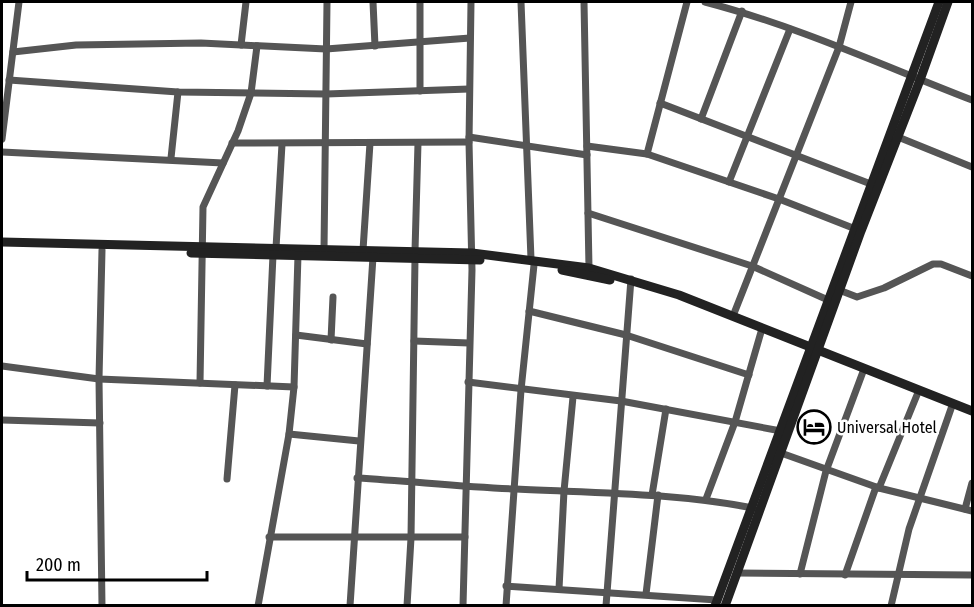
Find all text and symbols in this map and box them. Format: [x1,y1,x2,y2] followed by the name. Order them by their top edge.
[796,409,832,445] hotel icon: Universal Hotel
[837,418,937,437] place label: Universal Hotel
[27,544,207,582] scale bar
[36,554,81,576] text: 200 m

